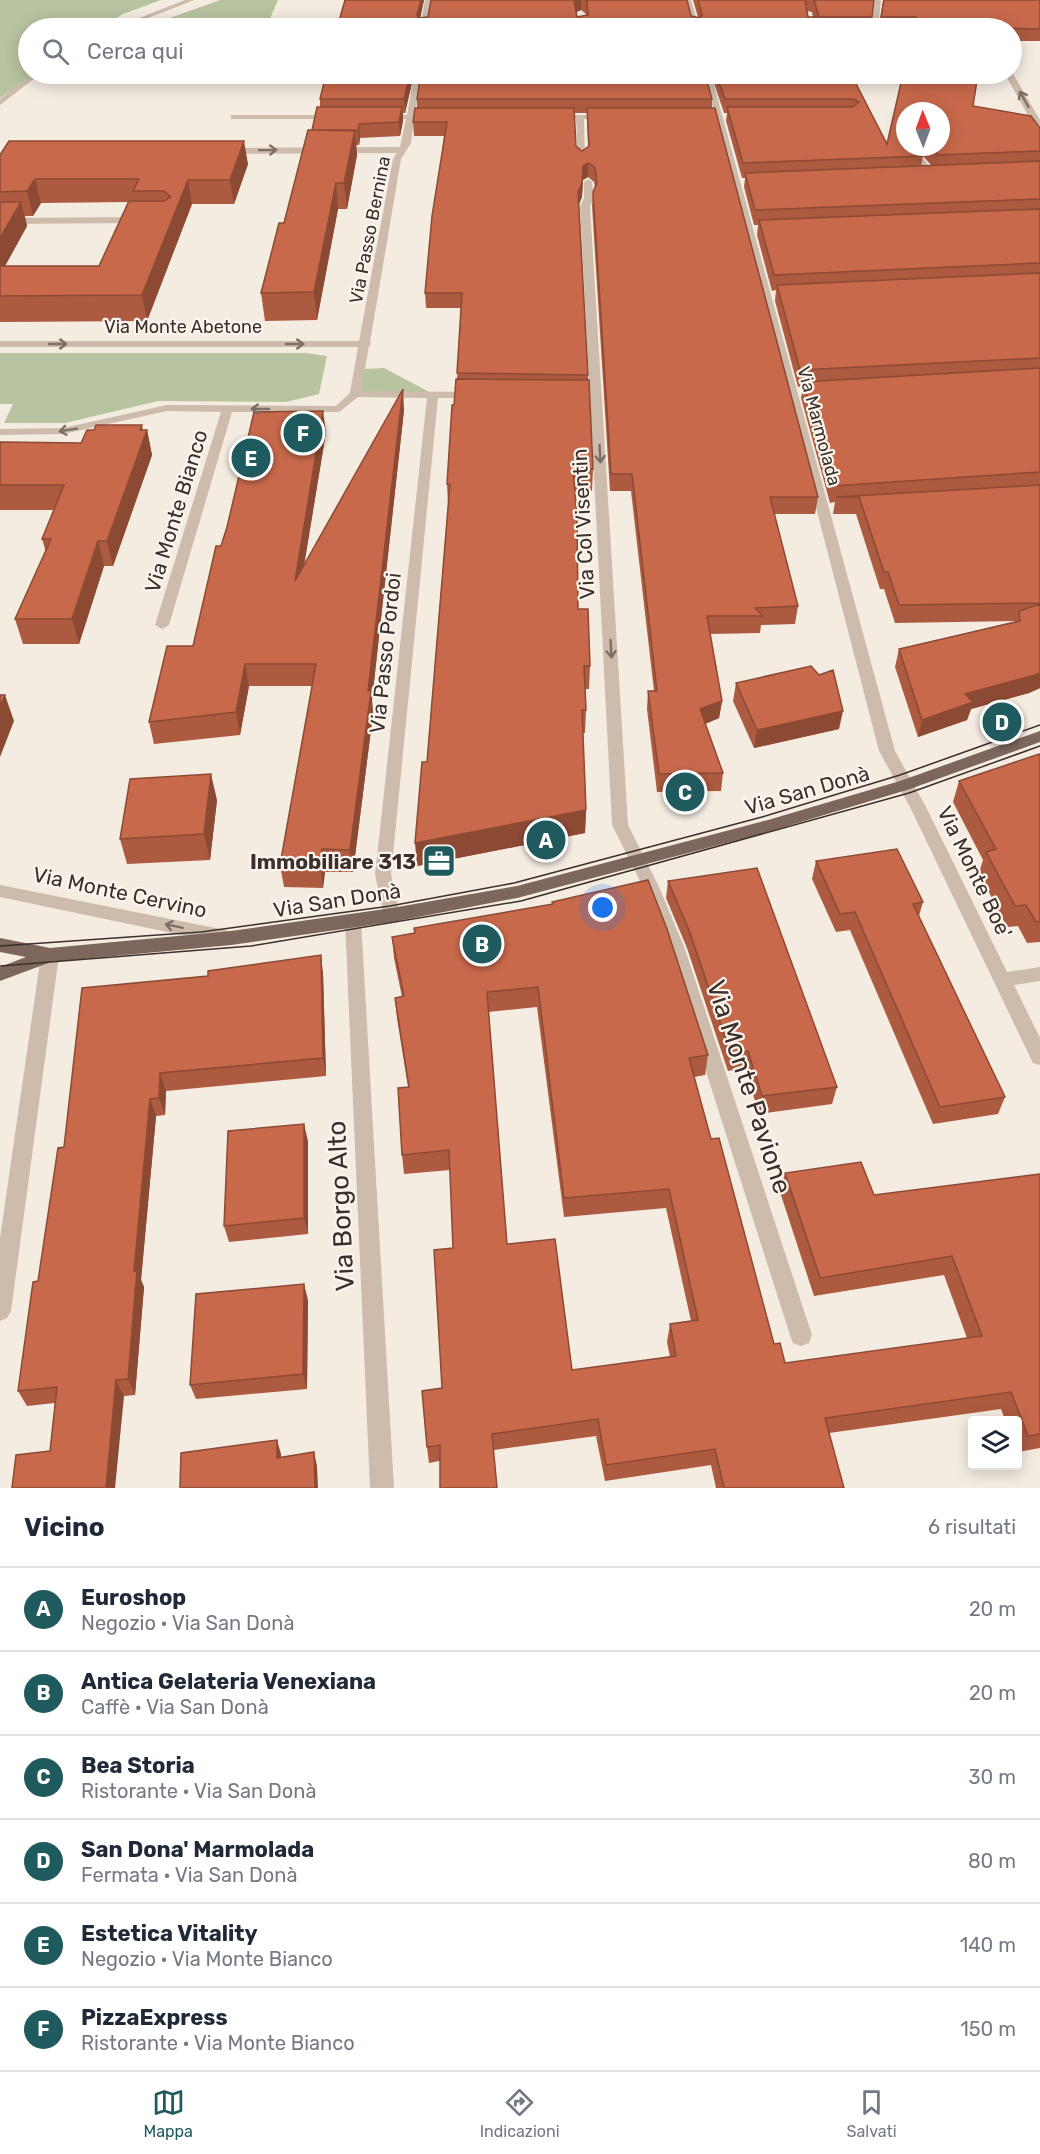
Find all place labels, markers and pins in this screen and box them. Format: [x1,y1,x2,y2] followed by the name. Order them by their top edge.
[284,410,322,456] pin: F
[232,436,270,480] pin: E
[982,700,1022,744] pin: D
[666,770,704,814] pin: C
[526,818,566,862] pin: A
[421,843,457,879] office icon: Immobiliare 313
[250,849,416,874] place label: Immobiliare 313
[462,922,502,966] pin: B

